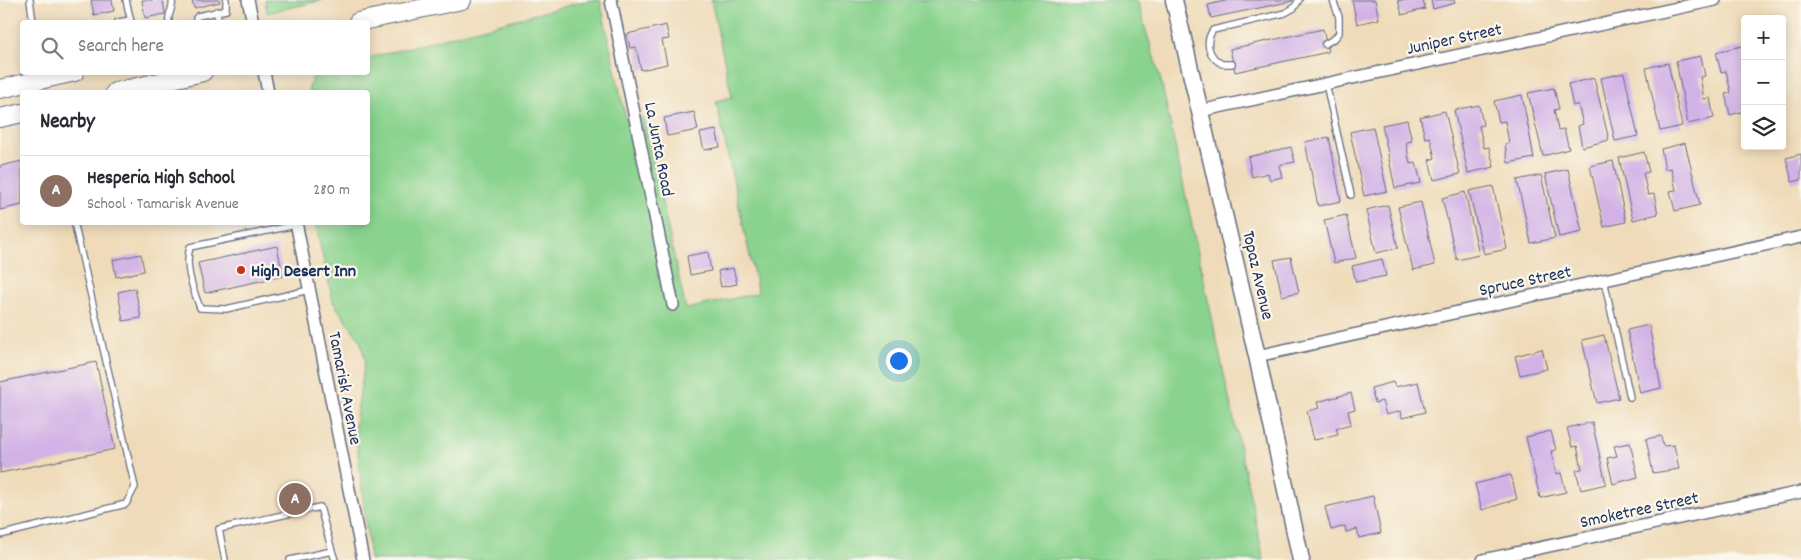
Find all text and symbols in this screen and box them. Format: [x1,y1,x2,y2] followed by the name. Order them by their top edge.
[1741,15,1786,150] map controls
[1741,15,1786,60] button: +
[1405,18,1505,63] street label: Juniper Street
[20,20,370,75] search box
[38,34,66,62] icon: search
[78,34,164,61] text: Search here
[1741,60,1786,105] button: −
[636,100,679,199] street label: La Junta Road
[1741,105,1786,150] button: layers
[40,108,95,138] text: Nearby
[87,166,235,193] text: Hesperia High School
[52,179,60,202] text: A
[313,179,350,202] text: 280 m
[87,193,239,216] text: School · Tamarisk Avenue
[1234,229,1279,323] street label: Topaz Avenue
[251,260,356,285] place label: High Desert Inn
[1477,260,1574,304] street label: Spruce Street
[235,264,247,276] marker: High Desert Inn
[320,330,367,447] street label: Tamarisk Avenue
[886,348,912,374] your location
[279,480,311,518] pin: A
[1578,487,1701,536] street label: Smoketree Street

